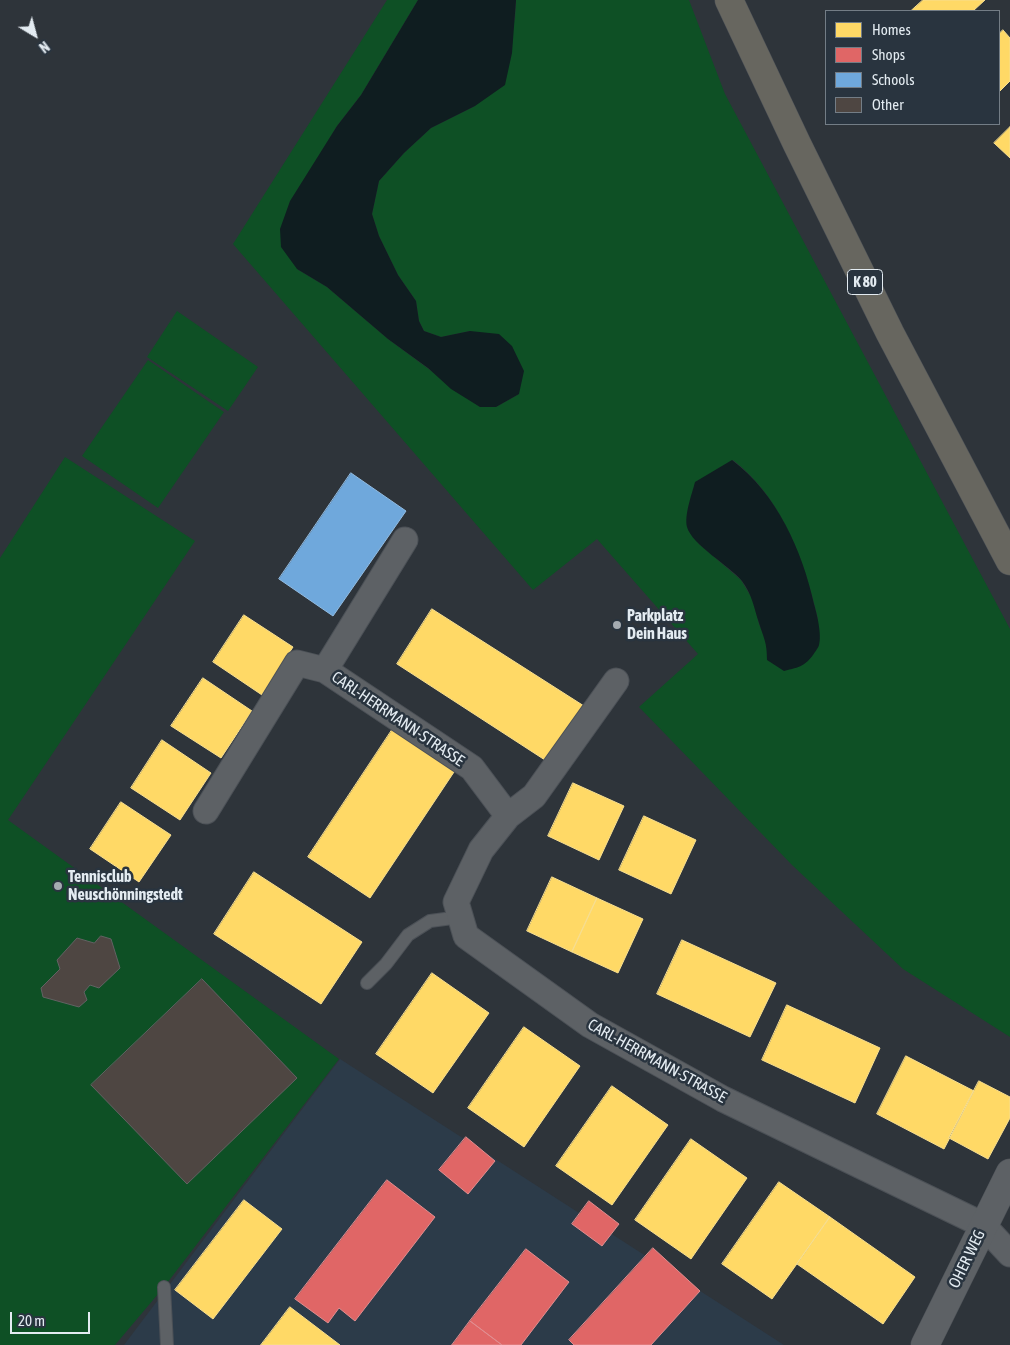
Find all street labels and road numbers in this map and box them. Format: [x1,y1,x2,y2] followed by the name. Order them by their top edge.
[848,270,882,294] road number: K 80
[328,667,468,771] street label: CARL-HERRMANN-STRASSE
[584,1015,730,1107] street label: CARL-HERRMANN-STRASSE
[945,1227,989,1291] street label: OHER WEG

